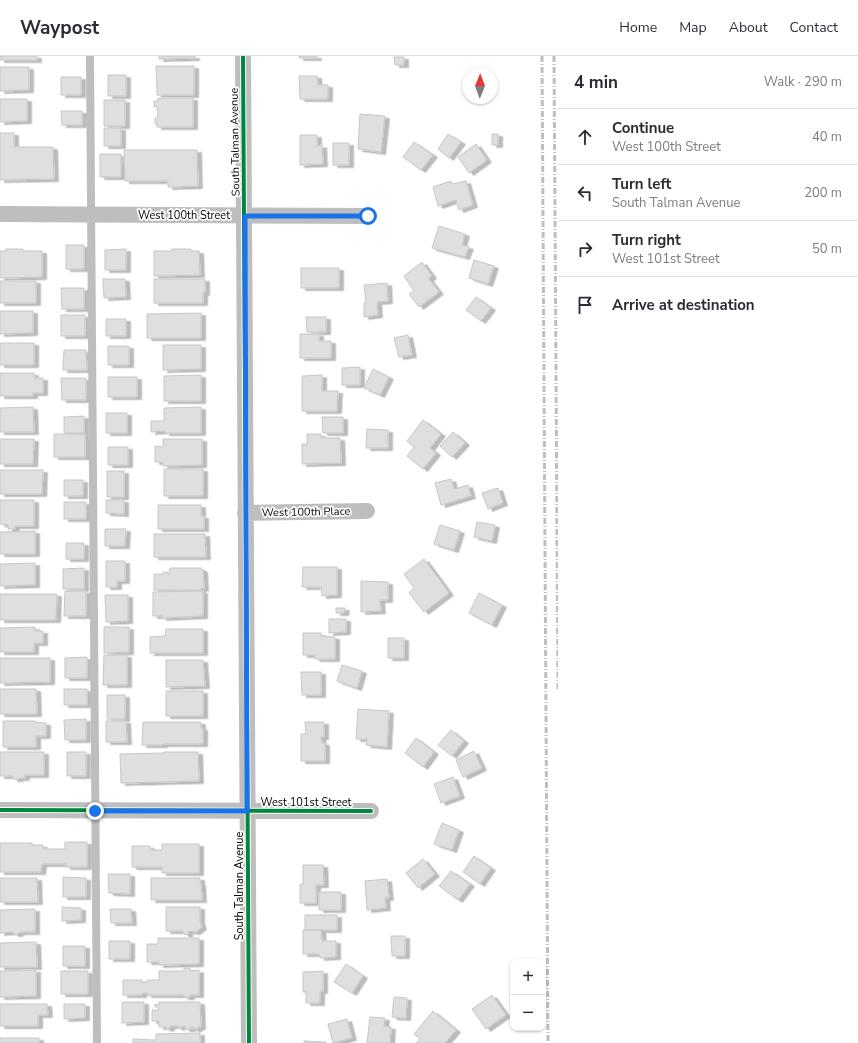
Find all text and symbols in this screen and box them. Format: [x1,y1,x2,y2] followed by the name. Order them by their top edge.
[20,15,99,41] text: Waypost
[619,18,657,37] text: Home
[679,18,707,37] text: Map
[729,18,768,37] text: About
[790,18,838,37] text: Contact
[462,68,498,104] north arrow
[574,71,618,94] text: 4 min
[764,73,842,91] text: Walk · 290 m
[227,87,243,196] street label: South Talman Avenue
[612,118,674,138] text: Continue
[574,126,596,148] icon: ahead
[812,128,842,146] text: 40 m
[612,138,721,156] text: West 100th Street
[612,174,671,194] text: Turn left
[574,182,596,204] icon: left
[804,184,842,202] text: 200 m
[612,194,740,212] text: South Talman Avenue
[359,207,377,225] route start
[138,208,230,223] street label: West 100th Street
[612,230,681,250] text: Turn right
[574,238,596,260] icon: right
[812,240,842,258] text: 50 m
[612,250,720,268] text: West 101st Street
[574,294,596,316] icon: arrive
[612,295,755,315] text: Arrive at destination
[261,504,351,520] street label: West 100th Place
[261,795,352,810] street label: West 101st Street
[86,802,104,820] route end
[232,832,247,940] street label: South Talman Avenue
[510,959,546,1031] map controls
[510,959,546,995] button: +
[510,995,546,1031] button: −

